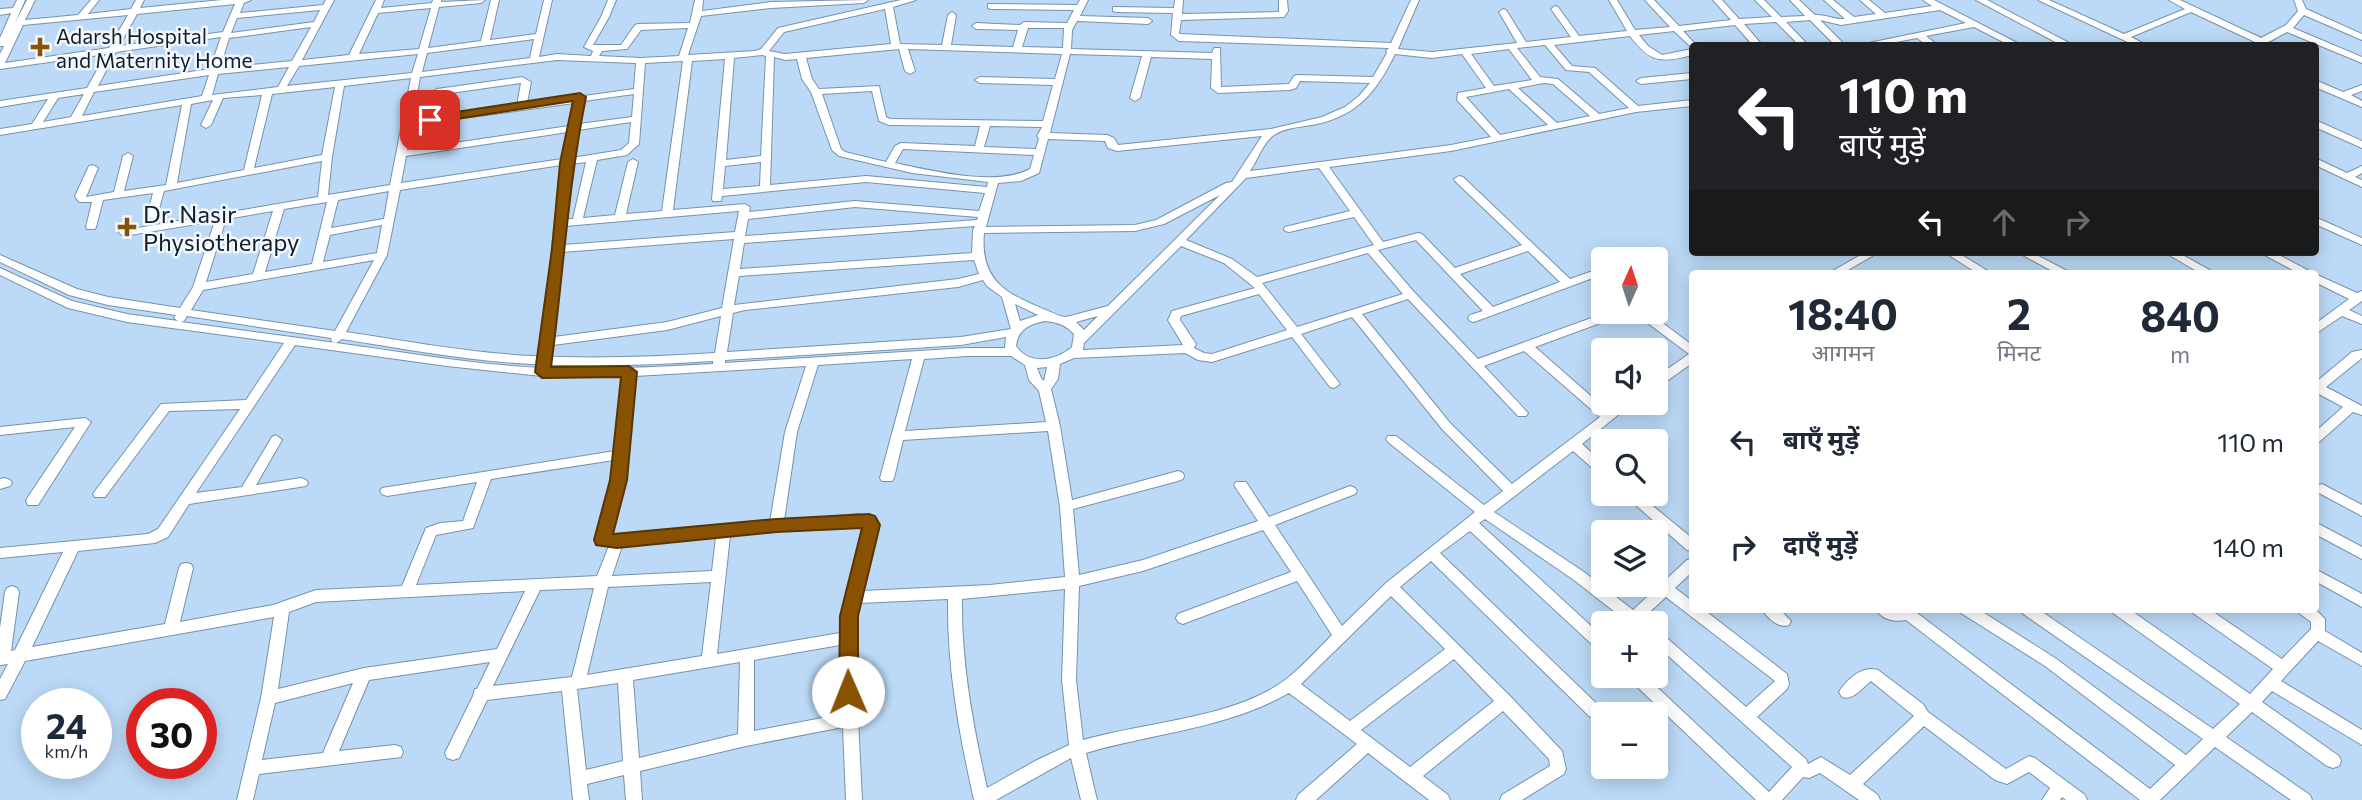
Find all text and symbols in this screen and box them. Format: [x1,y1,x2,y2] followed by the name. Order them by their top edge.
[56,23,253,72] place label: Adarsh Hospital and Maternity Home
[30,37,50,57] marker: Adarsh Hospital and Maternity Home
[1839,63,1968,123] text: 110 m
[1724,70,1815,161] icon: left
[400,90,460,150] pin
[411,101,449,139] icon: arrive
[1839,123,1926,163] text: बाएँ मुड़ें
[143,199,300,256] place label: Dr. Nasir Physiotherapy
[1912,203,1950,241] icon: left
[1985,203,2023,241] icon: ahead
[2058,203,2096,241] icon: right
[117,217,137,237] marker: Dr. Nasir Physiotherapy
[1591,247,1668,324] north arrow
[1591,247,1668,779] map controls
[1788,287,1898,339] text: 18:40
[2007,287,2031,339] text: 2
[2140,289,2220,341] text: 840
[1591,338,1668,415] button: sound
[1812,338,1874,366] text: आगमन
[1997,338,2041,366] text: मिनट
[2170,340,2190,368] text: m
[1724,423,1762,461] icon: left
[1783,423,1859,454] text: बाएँ मुड़ें
[2217,426,2284,457] text: 110 m
[1591,429,1668,506] button: search
[1591,520,1668,597] button: layers
[1724,528,1762,566] icon: right
[1783,528,1858,559] text: दाएँ मुड़ें
[2213,531,2284,562] text: 140 m
[1591,611,1668,688] button: +
[811,655,885,729] position arrow
[126,688,217,779] speed limit sign: 30
[1591,702,1668,779] button: −
[46,703,87,746] text: 24
[45,740,88,762] text: km/h

